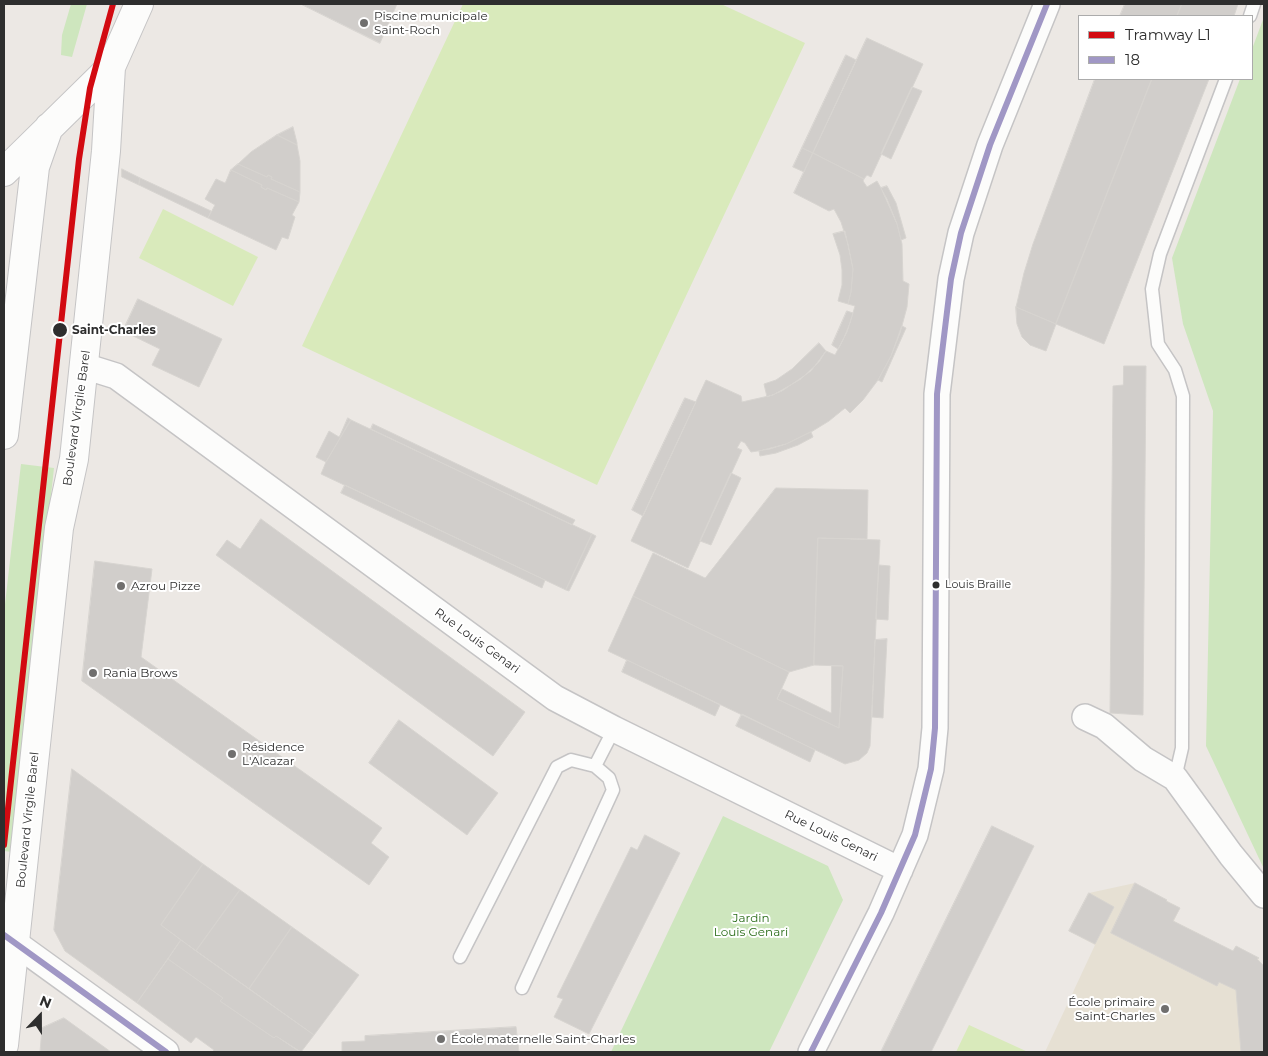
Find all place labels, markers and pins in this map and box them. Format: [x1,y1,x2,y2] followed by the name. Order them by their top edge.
[374,9,488,37] place label: Piscine municipale Saint-Roch
[358,17,370,29] marker: Piscine municipale Saint-Roch
[51,321,69,339] marker: Saint-Charles
[72,323,156,337] place label: Saint-Charles
[945,578,1011,592] place label: Louis Braille
[131,579,200,593] place label: Azrou Pizze
[115,580,127,592] marker: Azrou Pizze
[931,580,941,590] marker: Louis Braille
[103,666,178,680] place label: Rania Brows
[87,667,99,679] marker: Rania Brows
[242,740,304,768] place label: Résidence L'Alcazar
[226,748,238,760] marker: Résidence L'Alcazar
[1068,995,1155,1023] place label: École primaire Saint-Charles
[1159,1003,1171,1015] marker: École primaire Saint-Charles
[451,1032,635,1046] place label: École maternelle Saint-Charles
[435,1033,447,1045] marker: École maternelle Saint-Charles

